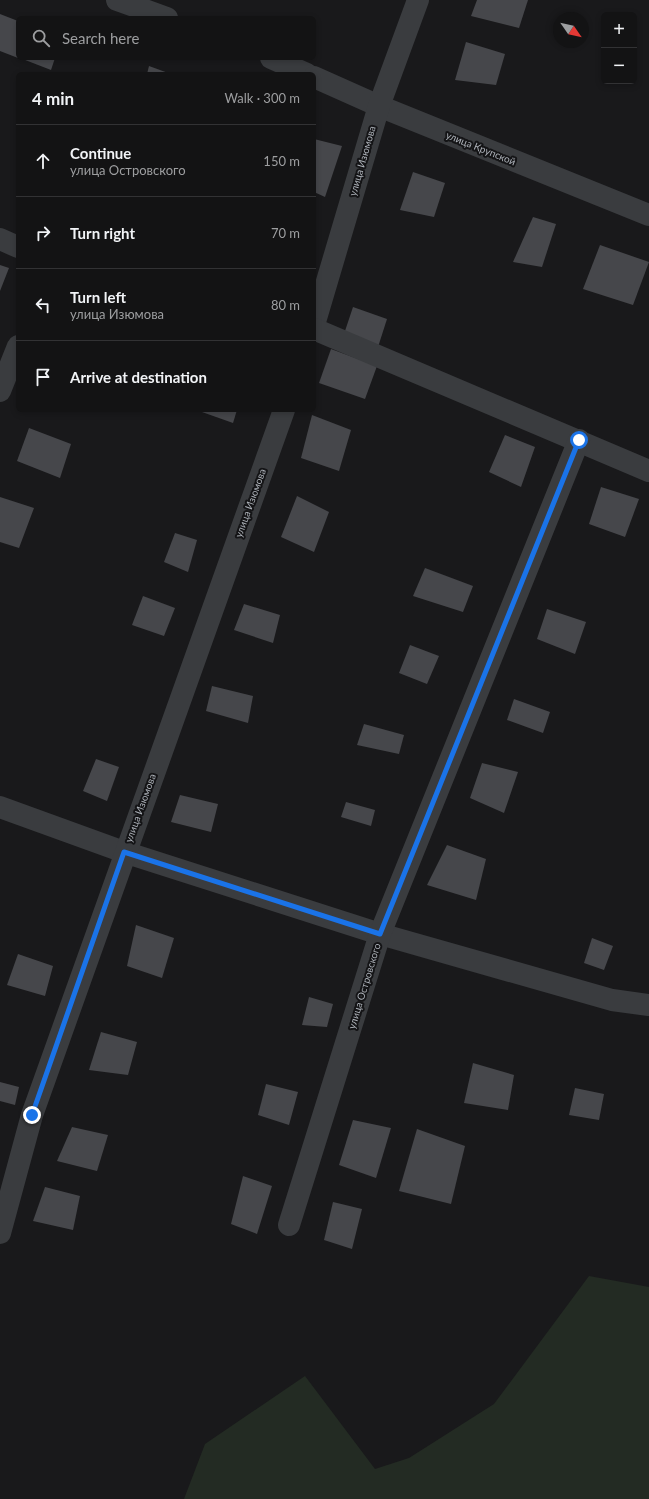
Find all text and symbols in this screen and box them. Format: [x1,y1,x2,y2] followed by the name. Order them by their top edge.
[553,12,589,48] north arrow
[601,12,637,84] map controls
[601,12,637,48] button: +
[16,16,316,60] search box
[30,27,52,49] icon: search
[62,29,139,47] text: Search here
[601,48,637,84] button: −
[32,88,74,109] text: 4 min
[224,90,300,106] text: Walk · 300 m
[346,125,378,197] street label: улица Изюмова
[444,129,518,168] street label: улица Крупской
[70,144,131,162] text: Continue
[32,150,54,172] icon: ahead
[263,153,300,169] text: 150 m
[70,162,186,178] text: улица Островского
[32,222,54,244] icon: right
[70,224,135,242] text: Turn right
[271,225,300,241] text: 70 m
[70,288,126,306] text: Turn left
[32,294,54,316] icon: left
[271,297,300,313] text: 80 m
[70,306,164,322] text: улица Изюмова
[32,366,54,388] icon: arrive
[70,368,207,386] text: Arrive at destination
[570,431,588,449] route start
[232,467,268,539] street label: улица Изюмова
[122,772,158,844] street label: улица Изюмова
[345,941,383,1030] street label: улица Островского
[23,1106,41,1124] route end

